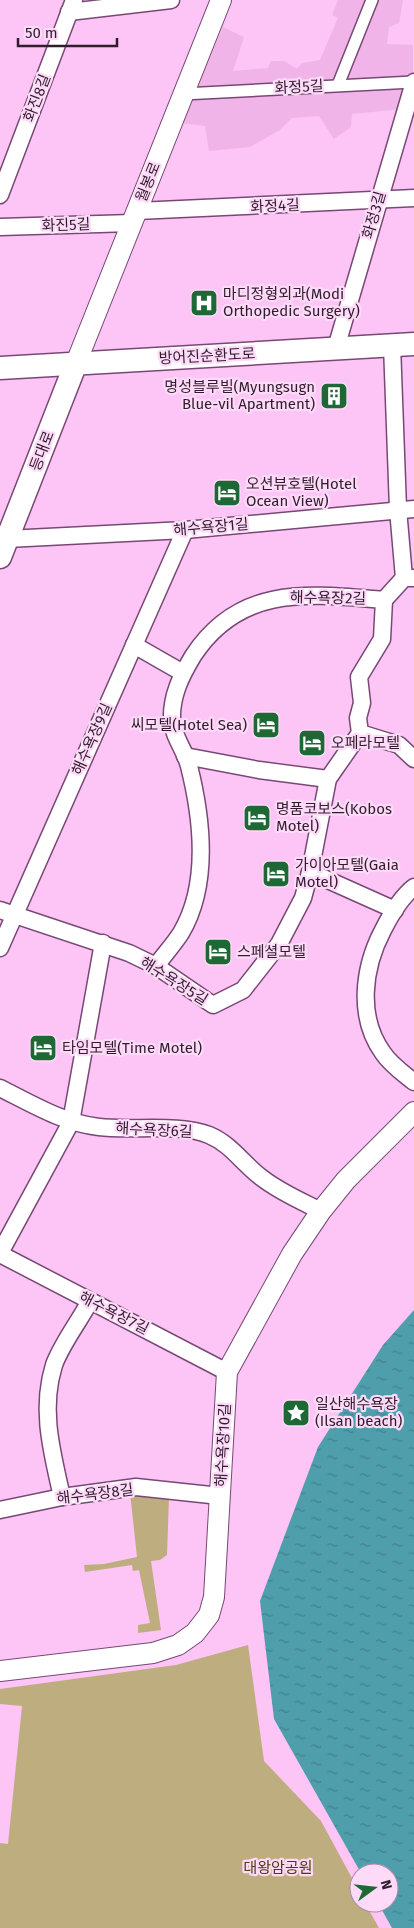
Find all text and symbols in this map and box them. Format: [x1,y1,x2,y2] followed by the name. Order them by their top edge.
[18,15,116,47] scale bar
[25,24,58,42] text: 50 m
[20,72,54,124] street label: 화진8길
[274,77,324,97] street label: 화정5길
[132,159,164,205] street label: 월봉로
[359,189,389,241] street label: 화정3길
[250,196,300,216] street label: 화정4길
[41,215,91,235] street label: 화진5길
[223,285,360,320] place label: 마디정형외과(Modi Orthopedic Surgery)
[189,288,219,318] hospital icon: 마디정형외과(Modi Orthopedic Surgery)
[158,344,256,368] street label: 방어진순환도로
[165,378,315,413] place label: 명성블루빌(Myungsugn Blue-vil Apartment)
[319,381,349,411] building icon: 명성블루빌(Myungsugn Blue-vil Apartment)
[26,428,58,474] street label: 등대로
[246,475,357,510] place label: 오션뷰호텔(Hotel Ocean View)
[212,478,242,508] hotel icon: 오션뷰호텔(Hotel Ocean View)
[173,515,249,539] street label: 해수욕장1길
[290,588,366,608] street label: 해수욕장2길
[68,700,116,778] street label: 해수욕장9길
[251,710,281,740] hotel icon: 씨모텔(Hotel Sea)
[131,716,247,734] place label: 씨모텔(Hotel Sea)
[297,728,327,758] hotel icon: 오페라모텔
[331,734,400,752] place label: 오페라모텔
[276,800,392,835] place label: 명품코보스(Kobos Motel)
[242,803,272,833] hotel icon: 명품코보스(Kobos Motel)
[295,856,399,891] place label: 가이아모텔(Gaia Motel)
[261,859,291,889] hotel icon: 가이아모텔(Gaia Motel)
[203,937,233,967] hotel icon: 스페셜모텔
[237,943,306,961] place label: 스페셜모텔
[137,953,211,1009] street label: 해수욕장5길
[28,1033,58,1063] hotel icon: 타임모텔(Time Motel)
[62,1039,202,1057] place label: 타임모텔(Time Motel)
[115,1119,193,1141] street label: 해수욕장6길
[76,1288,152,1338] street label: 해수욕장7길
[315,1395,403,1430] place label: 일산해수욕장 (Ilsan beach)
[281,1398,311,1428] place icon: 일산해수욕장 (Ilsan beach)
[212,1403,234,1487] street label: 해수욕장10길
[56,1480,134,1508] street label: 해수욕장8길
[243,1859,313,1877] park label: 대왕암공원
[349,1863,399,1913] north arrow
[377,1878,395,1891] text: N

